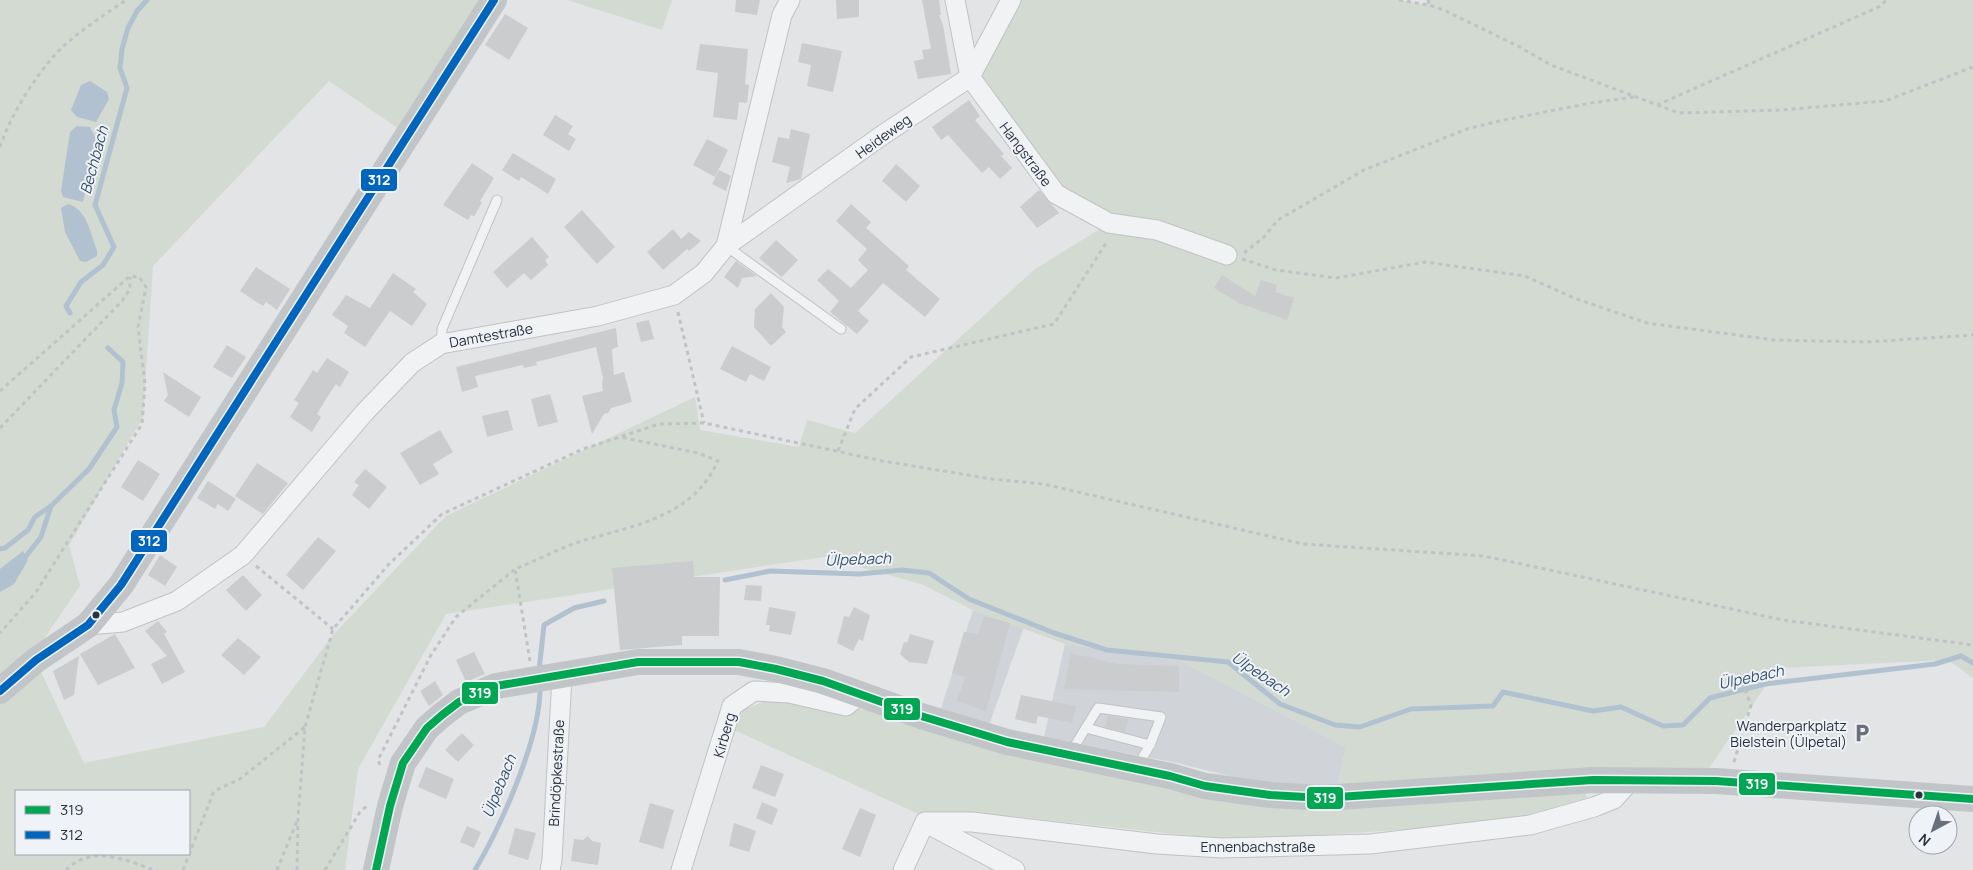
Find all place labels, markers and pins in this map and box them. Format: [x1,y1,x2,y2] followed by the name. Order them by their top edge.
[91,610,101,620] unlabelled marker
[1730,716,1847,751] place label: Wanderparkplatz Bielstein (Ülpetal)
[1851,722,1873,744] parking icon: Wanderparkplatz Bielstein (Ülpetal)
[1914,790,1924,800] unlabelled marker

